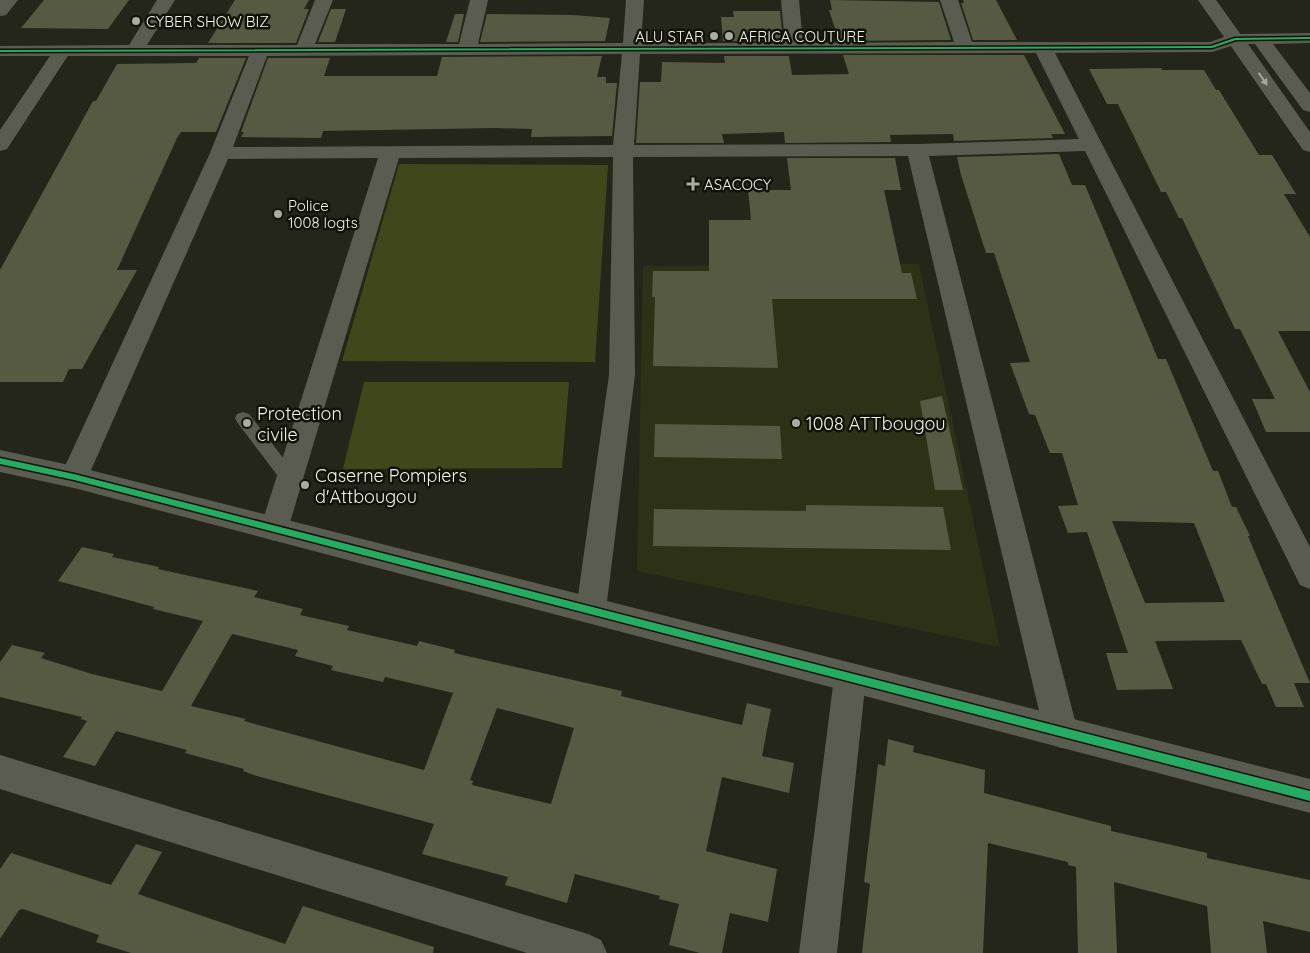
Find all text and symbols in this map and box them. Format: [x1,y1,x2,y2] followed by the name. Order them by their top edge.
[146,12,269,31] place label: CYBER SHOW BIZ
[130,15,142,27] marker: CYBER SHOW BIZ
[635,27,704,46] place label: ALU STAR
[739,27,865,46] place label: AFRICA COUTURE
[708,30,720,42] marker: ALU STAR
[723,30,735,42] marker: AFRICA COUTURE
[1258,72,1268,86] one-way arrow
[704,175,772,194] place label: ASACOCY
[686,177,700,191] marker: ASACOCY
[288,196,358,232] place label: Police 1008 logts
[272,208,284,220] marker: Police 1008 logts
[257,402,342,446] place label: Protection civile
[806,412,946,435] place label: 1008 ATTbougou
[241,417,253,429] marker: Protection civile
[790,417,802,429] marker: 1008 ATTbougou
[315,464,467,508] place label: Caserne Pompiers d'Attbougou
[299,479,311,491] marker: Caserne Pompiers d'Attbougou

